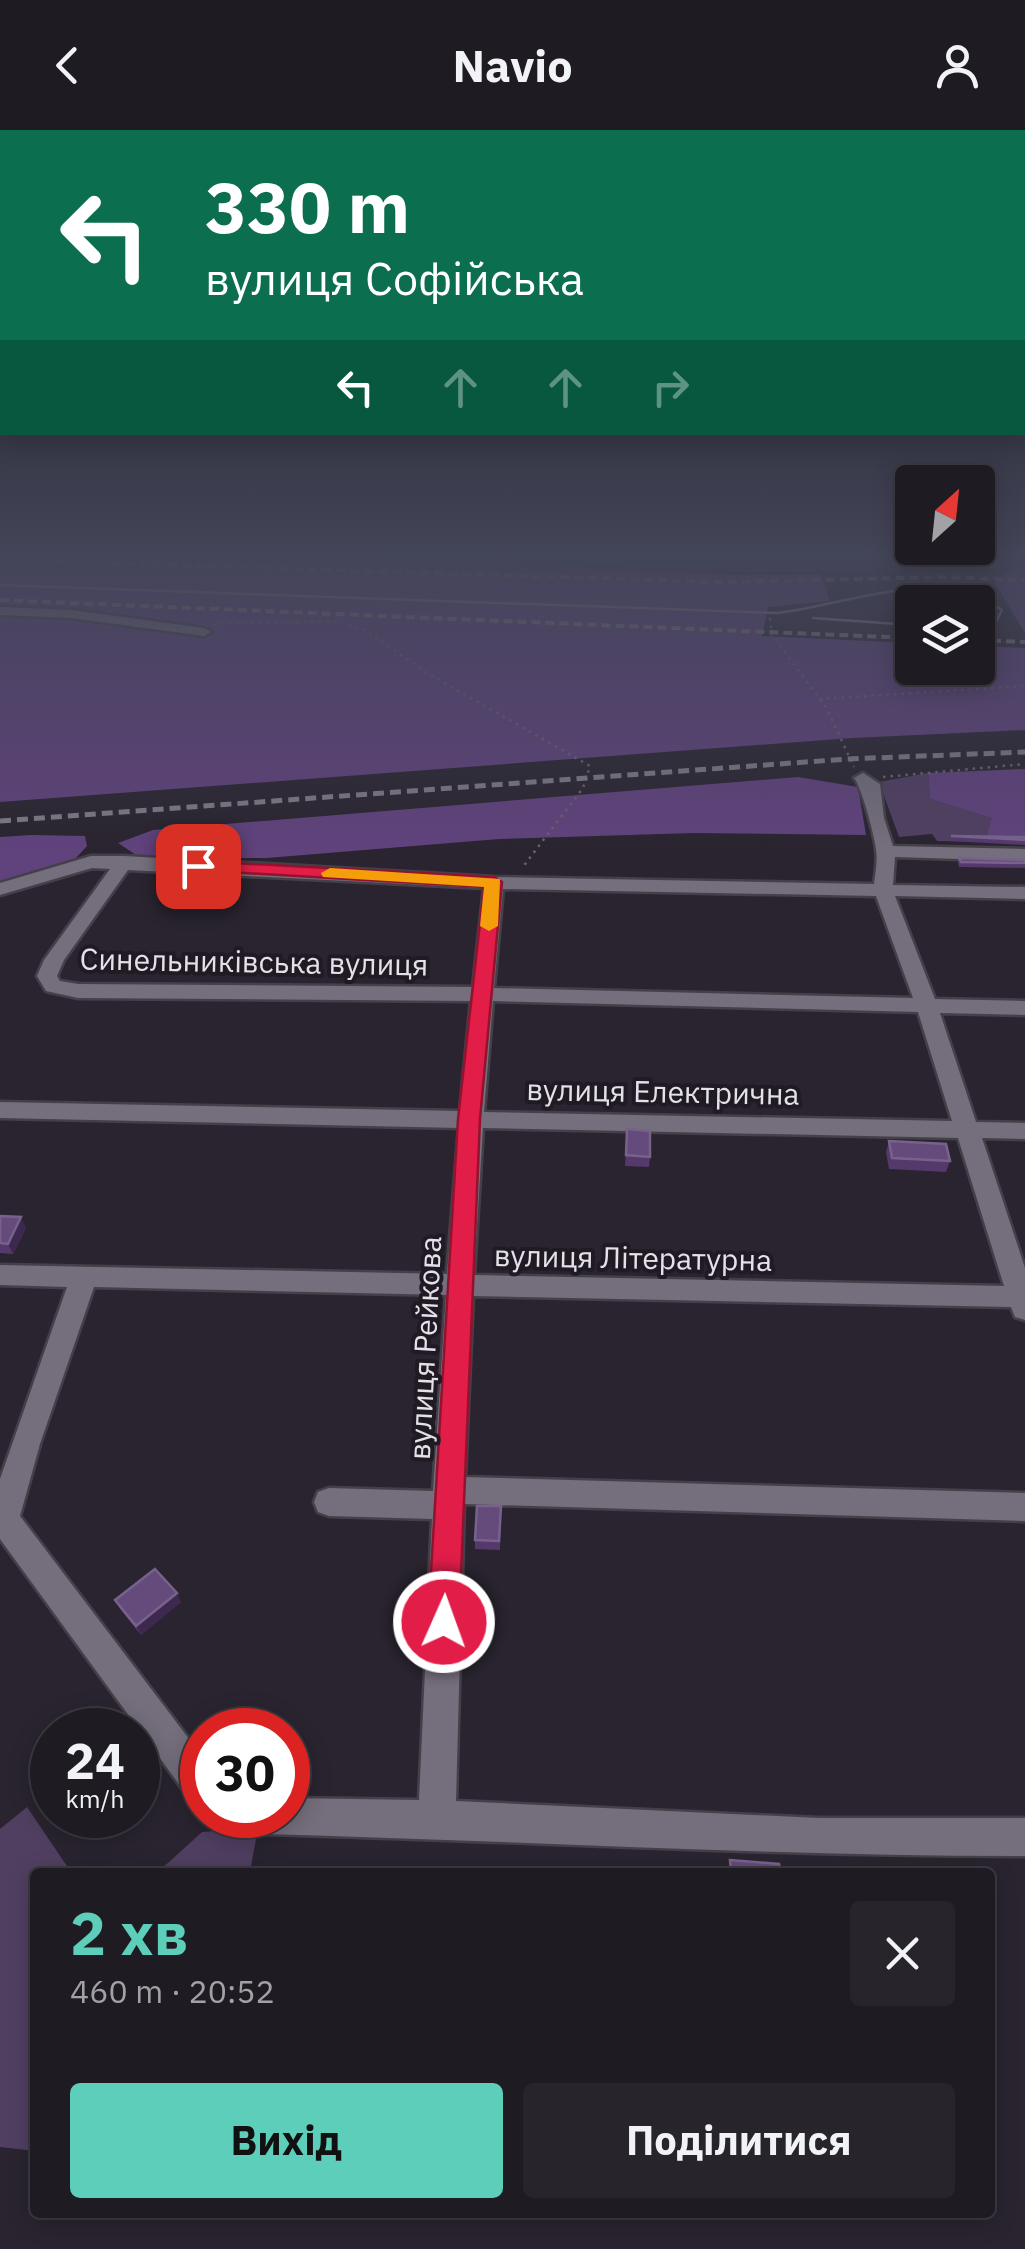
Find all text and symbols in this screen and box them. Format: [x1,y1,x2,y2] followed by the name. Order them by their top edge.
[452,36,573,94] text: Navio
[40,38,95,93] icon: back
[930,38,985,93] icon: person
[205,161,410,252] text: 330 m
[40,170,170,300] icon: left
[205,249,584,307] text: вулиця Софійська
[328,360,383,415] icon: left
[433,360,488,415] icon: ahead
[538,360,593,415] icon: ahead
[643,360,698,415] icon: right
[895,465,995,565] north arrow
[895,465,995,685] map controls
[895,585,995,685] button: layers
[156,824,241,909] pin
[171,839,226,894] icon: arrive
[79,938,429,984] street label: Синельниківська вулиця
[526,1069,800,1113] street label: вулиця Електрична
[399,1235,449,1461] street label: вулиця Рейкова
[494,1235,772,1279] street label: вулиця Літературна
[392,1570,496,1674] position arrow
[180,1708,310,1838] speed limit sign: 30
[65,1728,125,1793] text: 24
[66,1782,124,1815] text: km/h
[70,1893,188,1972] text: 2 хв
[850,1901,955,2006] button: close
[70,1970,275,2012] text: 460 m · 20:52
[70,2083,503,2198] button: Вихід
[523,2083,955,2198] button: Поділитися

